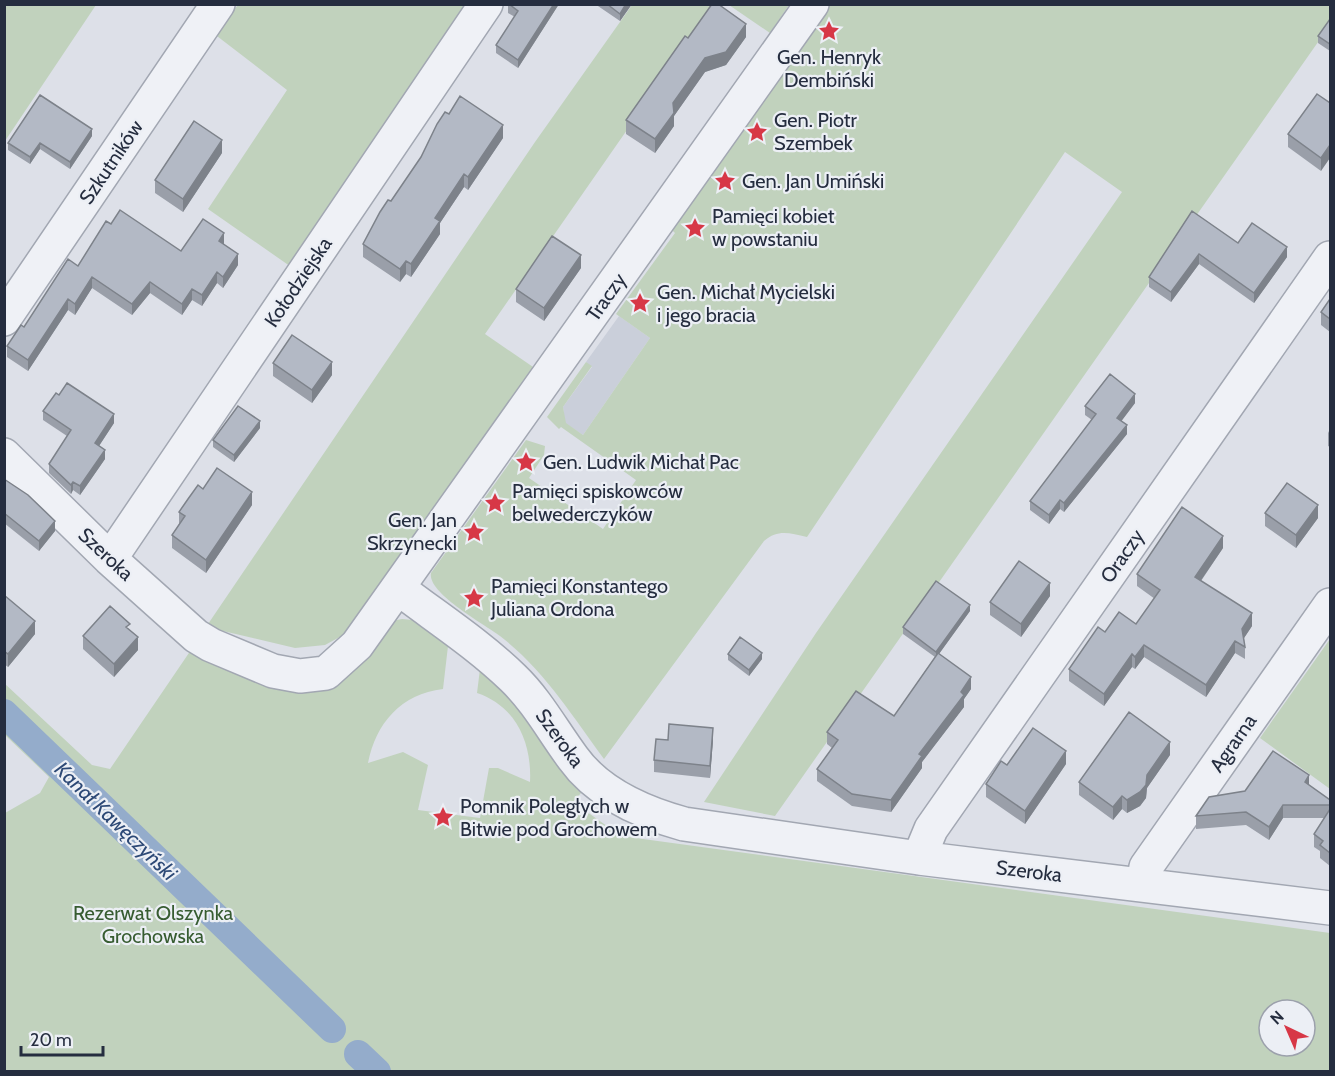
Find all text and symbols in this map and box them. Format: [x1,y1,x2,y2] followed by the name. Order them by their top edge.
[817,19,841,43] place icon: Gen. Henryk Dembiński
[777,45,881,92] place label: Gen. Henryk Dembiński
[774,108,858,155] place label: Gen. Piotr Szembek
[74,115,148,209] street label: Szkutników
[745,120,769,144] place icon: Gen. Piotr Szembek
[713,169,737,193] place icon: Gen. Jan Umiński
[742,169,884,193] place label: Gen. Jan Umiński
[712,204,835,251] place label: Pamięci kobiet w powstaniu
[683,216,707,240] place icon: Pamięci kobiet w powstaniu
[259,232,337,332] street label: Kołodziejska
[581,268,631,326] street label: Traczy
[657,280,835,327] place label: Gen. Michał Mycielski i jego bracia
[628,291,652,315] place icon: Gen. Michał Mycielski i jego bracia
[514,450,538,474] place icon: Gen. Ludwik Michał Pac
[543,450,739,474] place label: Gen. Ludwik Michał Pac
[512,479,683,526] place label: Pamięci spiskowców belwederczyków
[483,491,507,515] place icon: Pamięci spiskowców belwederczyków
[367,508,457,555] place label: Gen. Jan Skrzynecki
[462,520,486,544] place icon: Gen. Jan Skrzynecki
[74,523,139,586] street label: Szeroka
[1095,525,1149,587] street label: Oraczy
[490,574,668,621] place label: Pamięci Konstantego Juliana Ordona
[462,586,486,610] place icon: Pamięci Konstantego Juliana Ordona
[531,704,589,772] street label: Szeroka
[1205,709,1262,777] street label: Agrarna
[50,756,183,886] water label: Kanał Kawęczyński
[460,794,657,841] place label: Pomnik Poległych w Bitwie pod Grochowem
[431,805,455,829] place icon: Pomnik Poległych w Bitwie pod Grochowem
[995,855,1064,887] street label: Szeroka
[73,901,233,948] park label: Rezerwat Olszynka Grochowska
[1257,998,1317,1058] north arrow
[1266,1007,1288,1028] text: N
[21,1019,104,1057] scale bar
[30,1029,72,1051] text: 20 m

